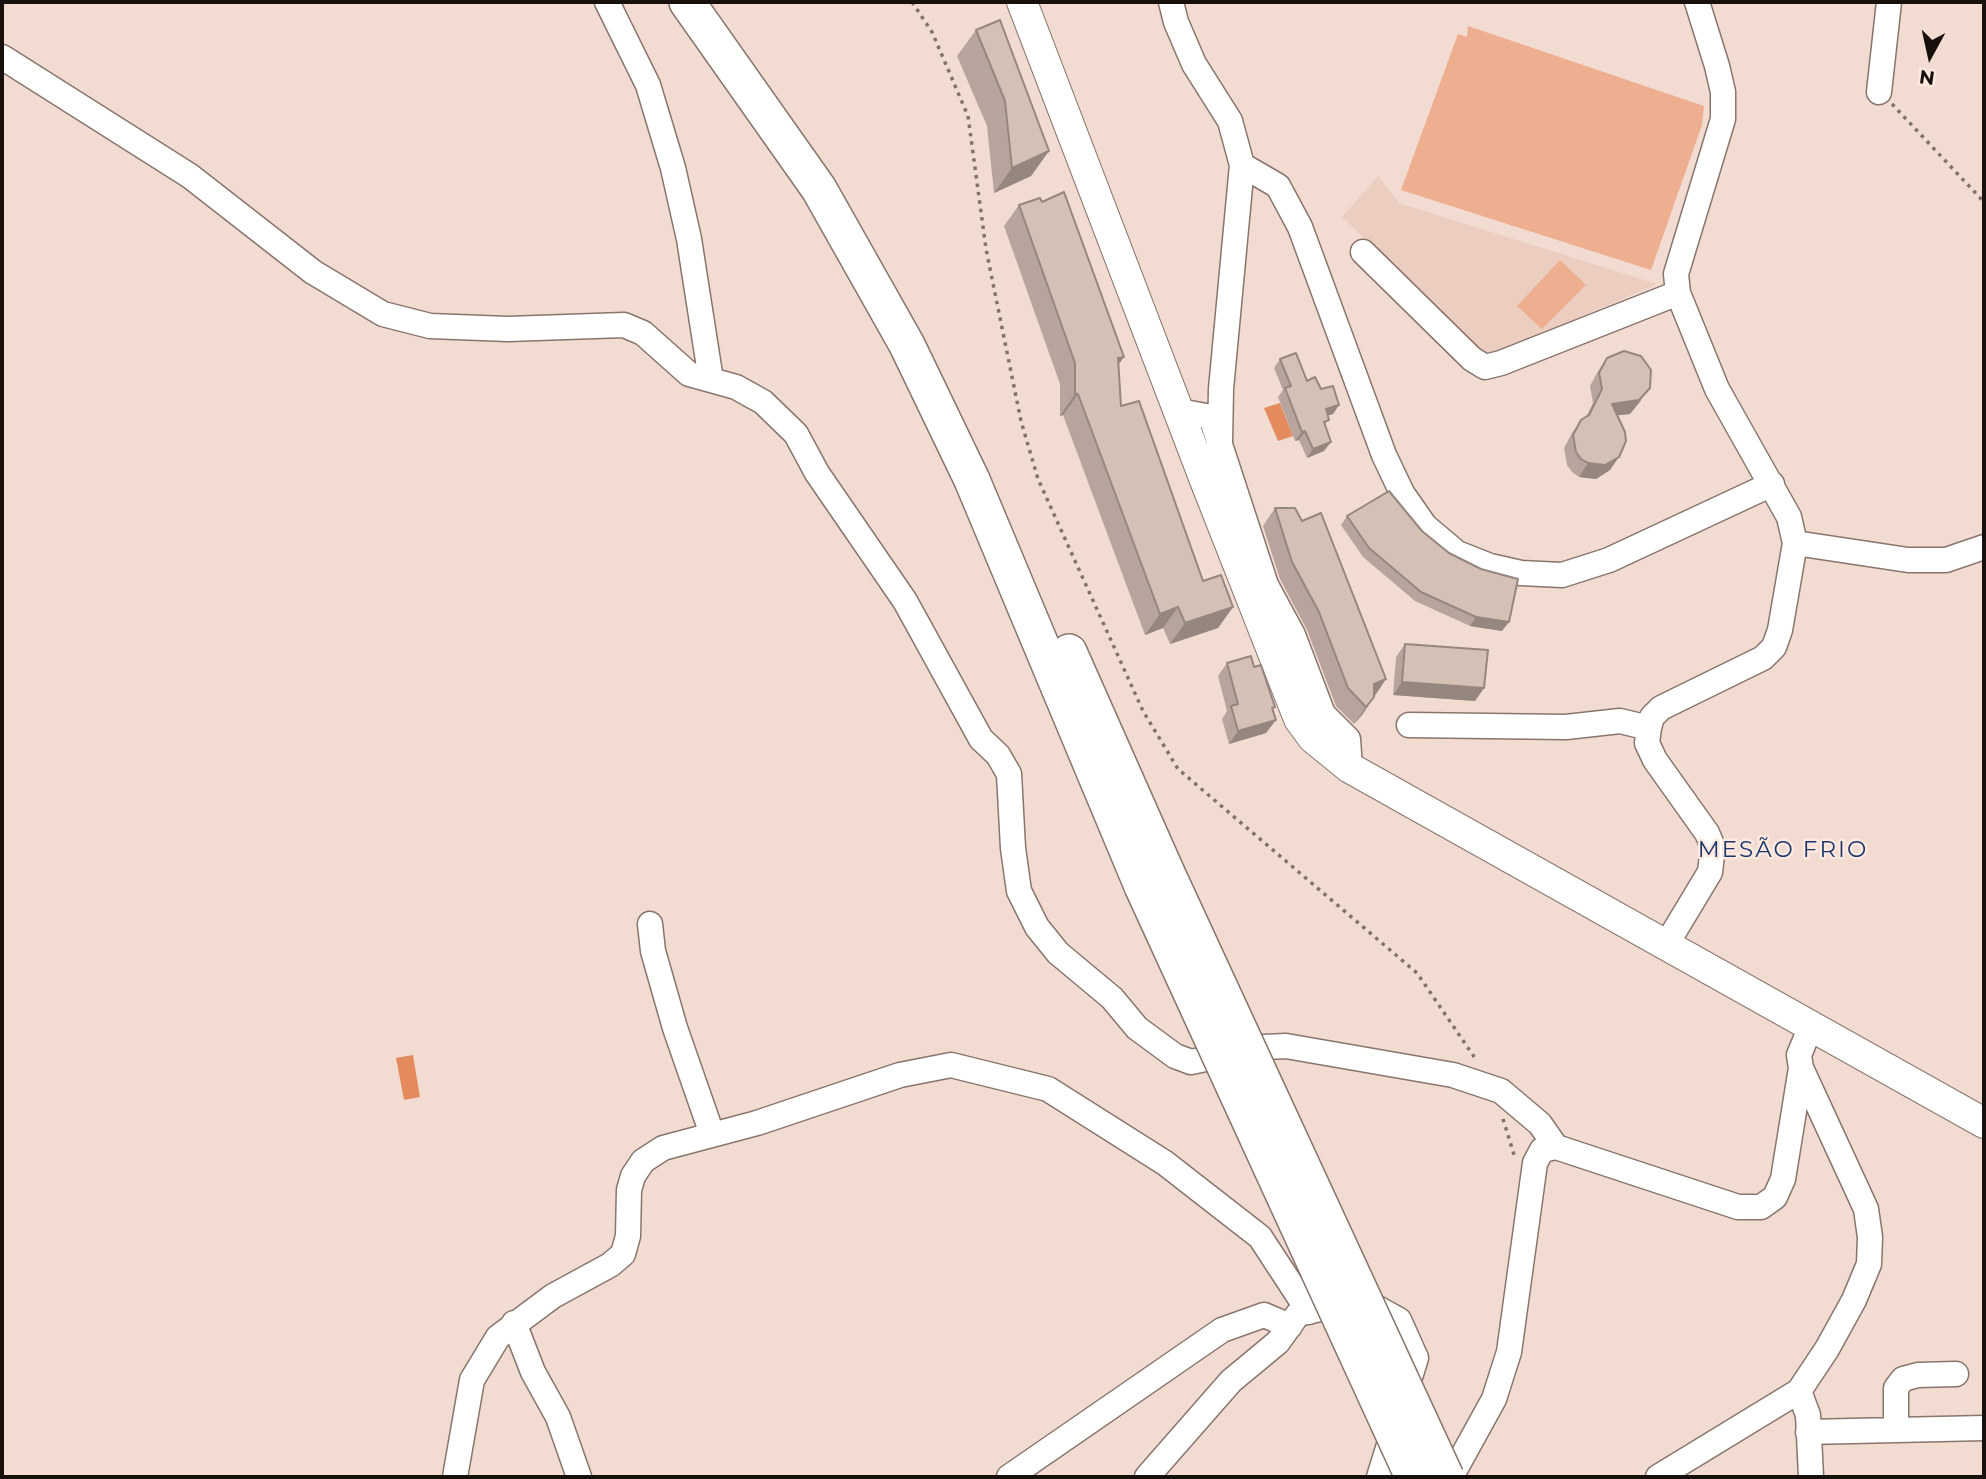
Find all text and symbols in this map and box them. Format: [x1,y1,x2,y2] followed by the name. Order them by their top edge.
[1895,21,1965,91] north arrow
[1918,65,1936,90] text: N
[1699,836,1867,864] district label: MESÃO FRIO

